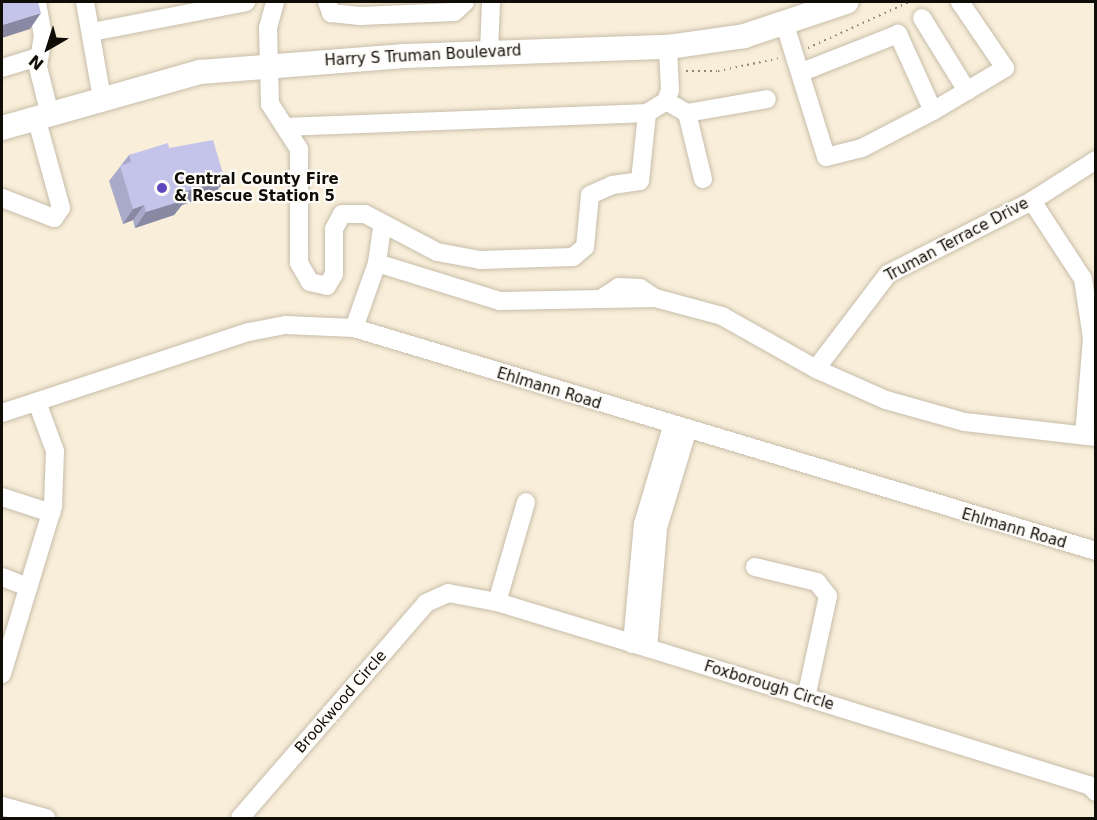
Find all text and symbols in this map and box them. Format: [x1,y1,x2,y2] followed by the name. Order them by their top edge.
[18,18,78,78] north arrow
[324,42,522,70] street label: Harry S Truman Boulevard
[25,51,48,74] text: N
[174,170,339,205] place label: Central County Fire & Rescue Station 5
[155,181,169,195] marker: Central County Fire & Rescue Station 5
[882,194,1032,286] street label: Truman Terrace Drive
[495,365,603,413] street label: Ehlmann Road
[959,505,1069,553] street label: Ehlmann Road
[291,647,391,757] street label: Brookwood Circle
[702,658,836,714] street label: Foxborough Circle

